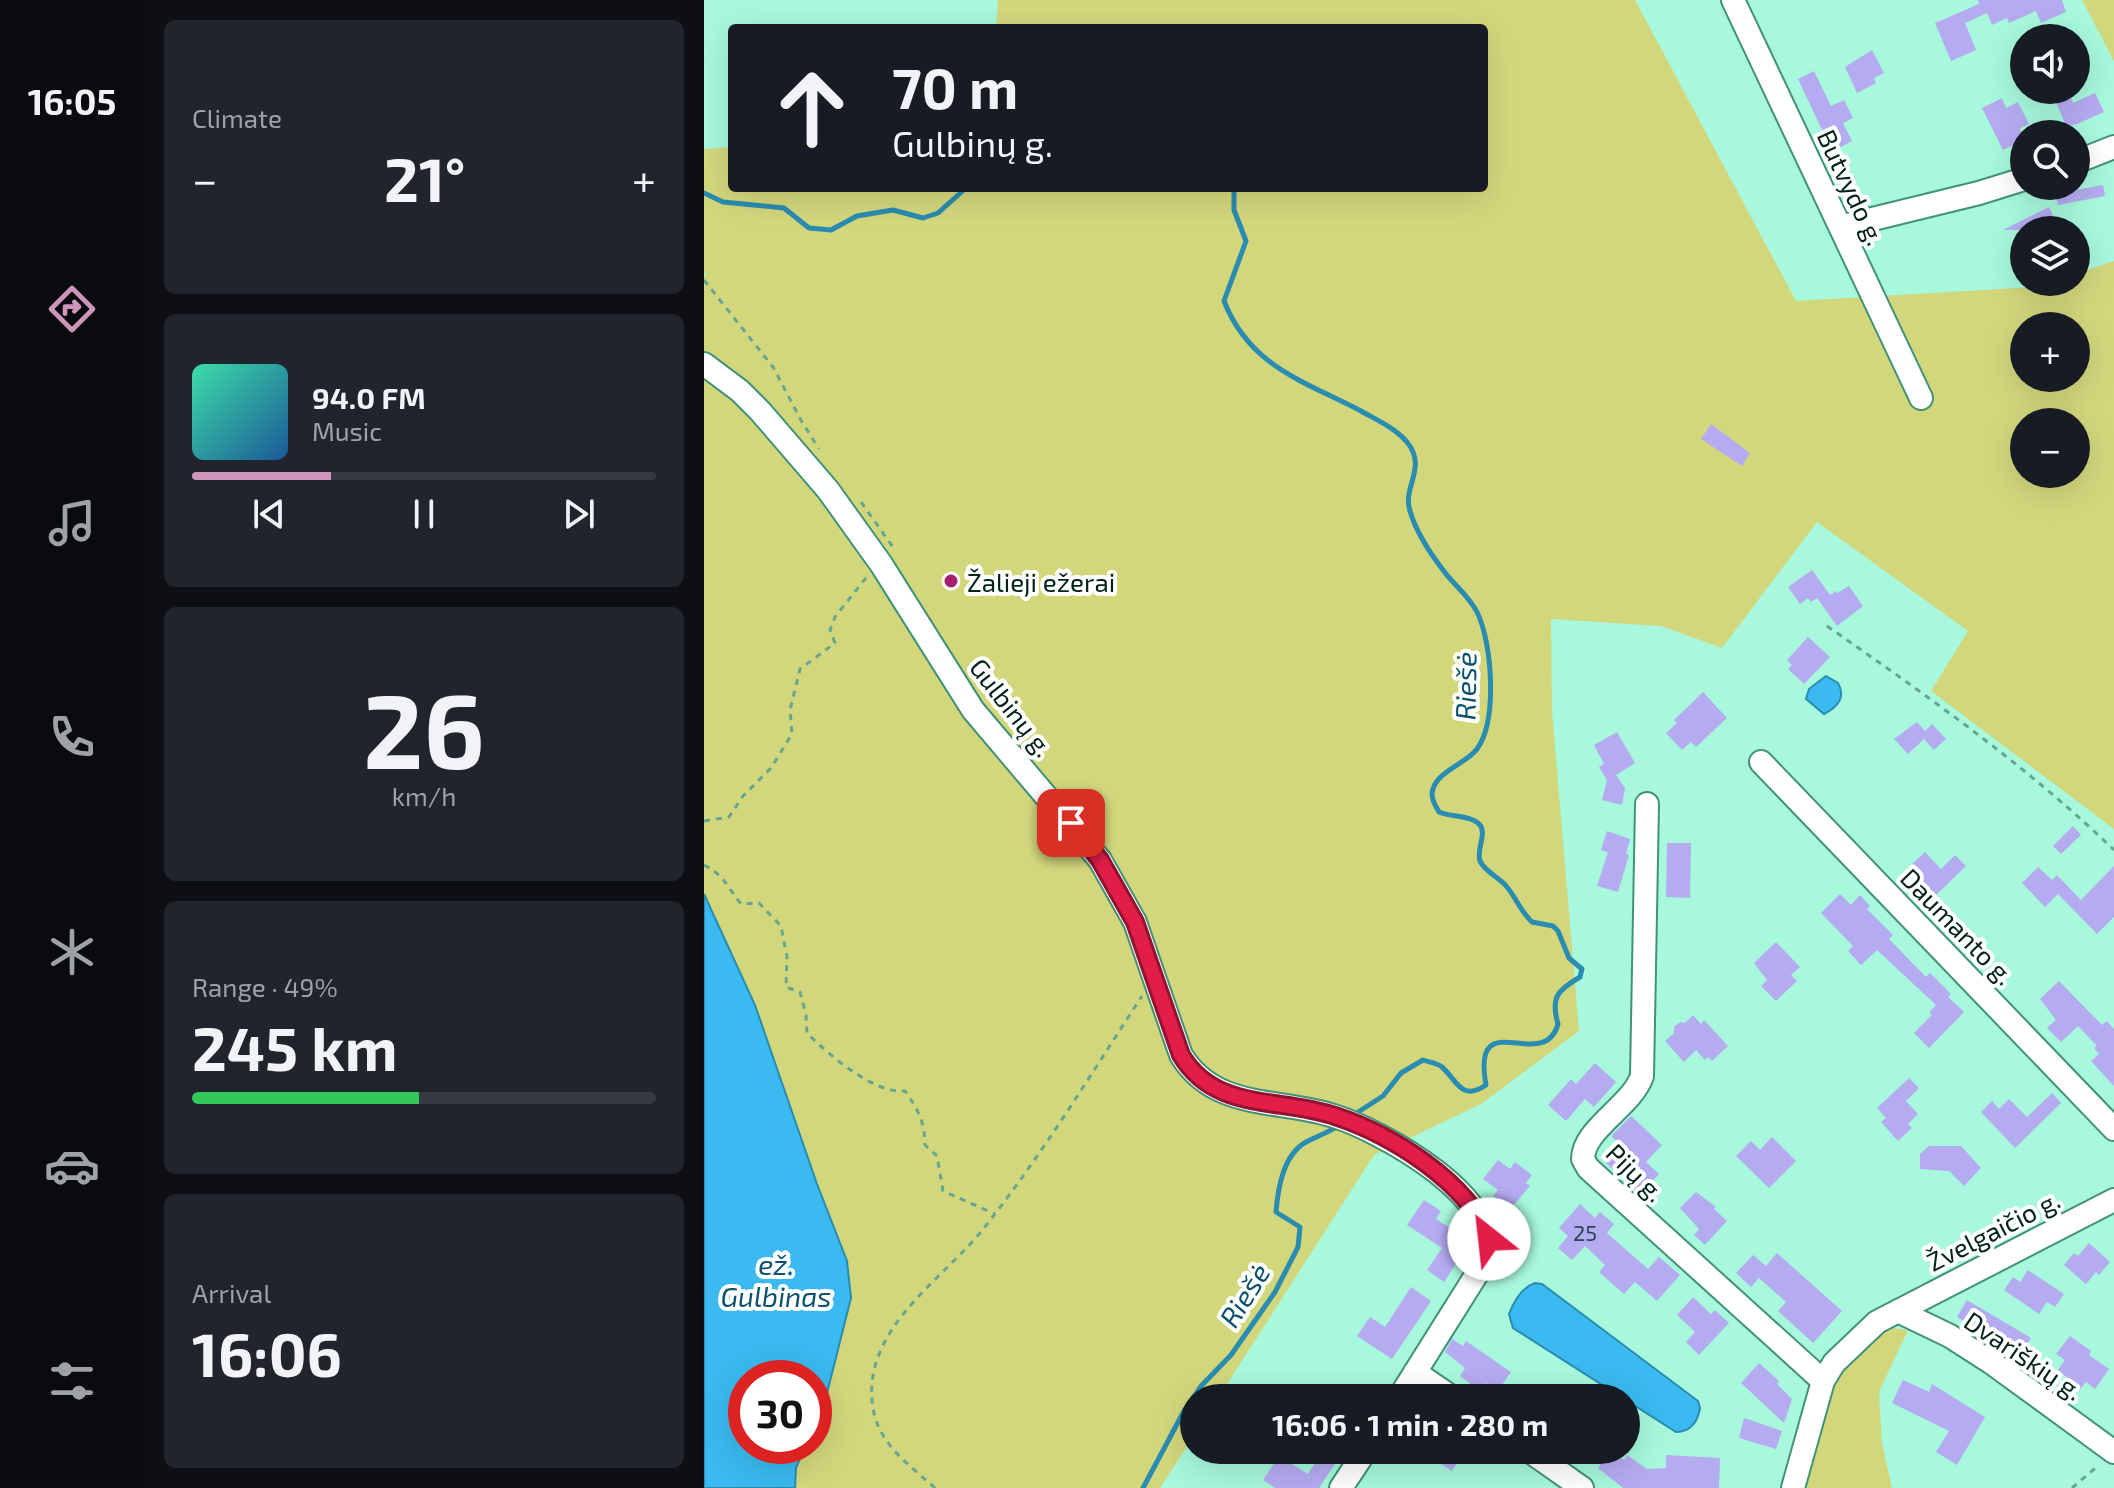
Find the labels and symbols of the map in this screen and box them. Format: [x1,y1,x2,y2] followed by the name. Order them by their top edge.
[1812,124,1892,250] street label: Butvydo g.
[967,566,1115,597] place label: Žalieji ežerai
[942,572,960,590] marker: Žalieji ežerai
[1447,651,1483,721] water label: Riešė
[964,652,1060,762] street label: Gulbinų g.
[1037,789,1105,857] pin
[1895,861,2021,991] street label: Daumanto g.
[1601,1137,1671,1207] street label: Pijų g.
[1921,1183,2065,1277] street label: Žvelgaičio g.
[1447,1197,1531,1281] position arrow
[1573,1219,1597,1245] house number: 25
[721,1247,831,1313] water label: ež. Gulbinas
[1211,1257,1277,1333] water label: Riešė
[1959,1304,2089,1406] street label: Dvariškių g.
[728,1360,832,1464] speed limit sign: 30

